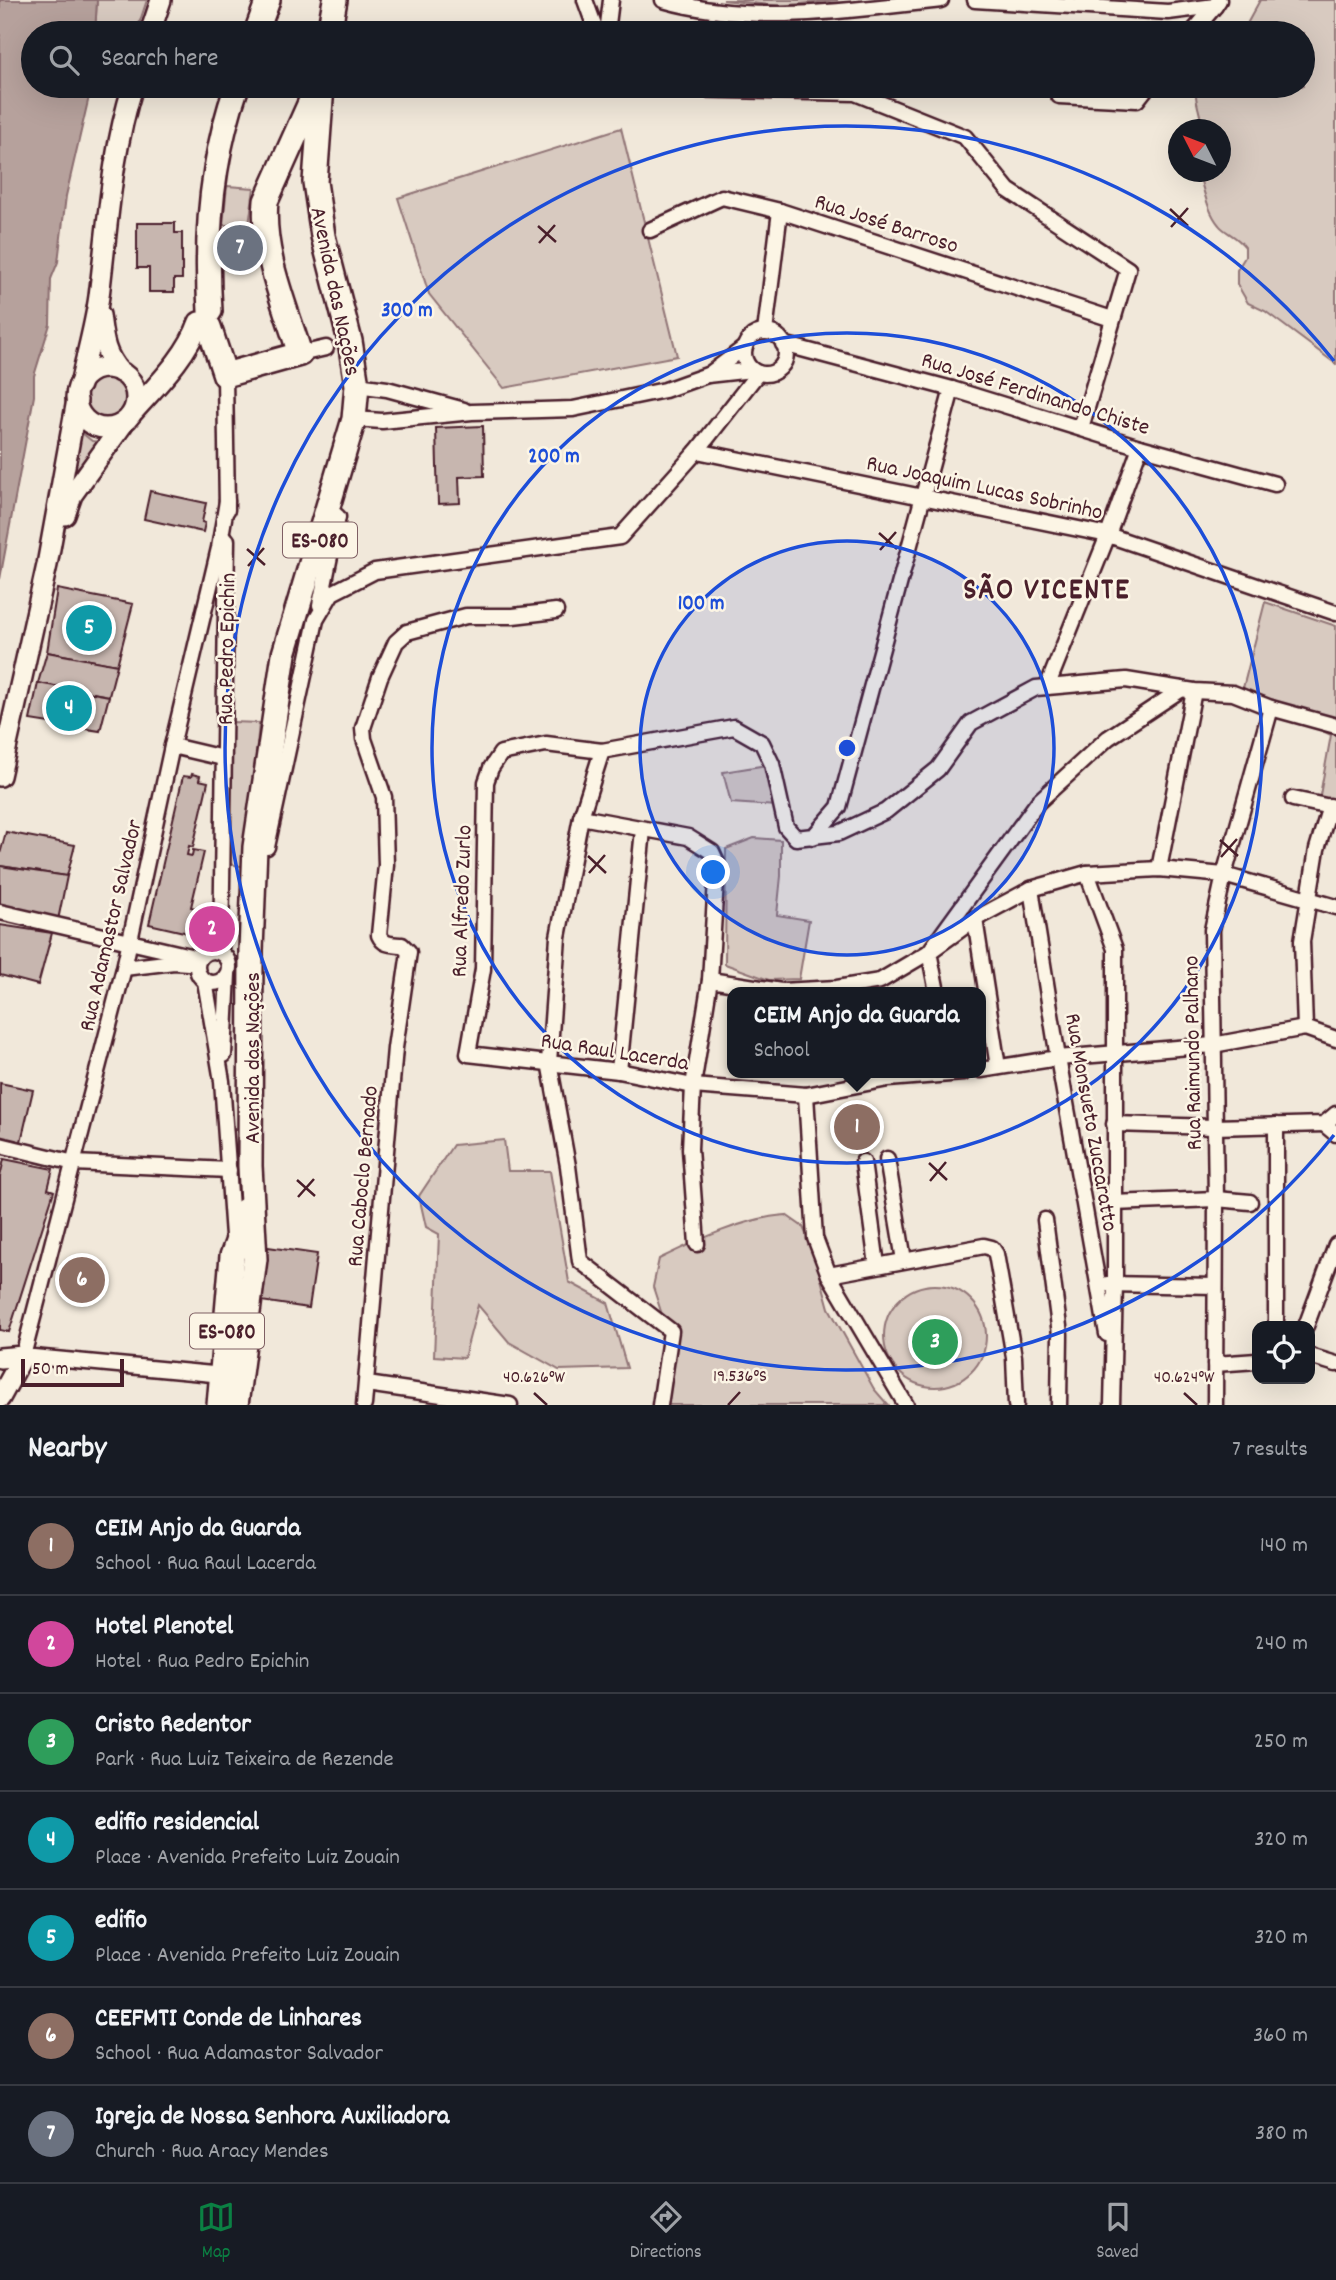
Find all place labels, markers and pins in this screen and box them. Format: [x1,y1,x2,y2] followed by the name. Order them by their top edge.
[217,222,263,274] pin: 7
[66,602,112,654] pin: 5
[46,682,92,734] pin: 4
[835,736,859,760] centre of rings
[189,903,235,955] pin: 2
[834,1101,880,1153] pin: 1
[59,1254,105,1306] pin: 6
[912,1316,958,1368] pin: 3

